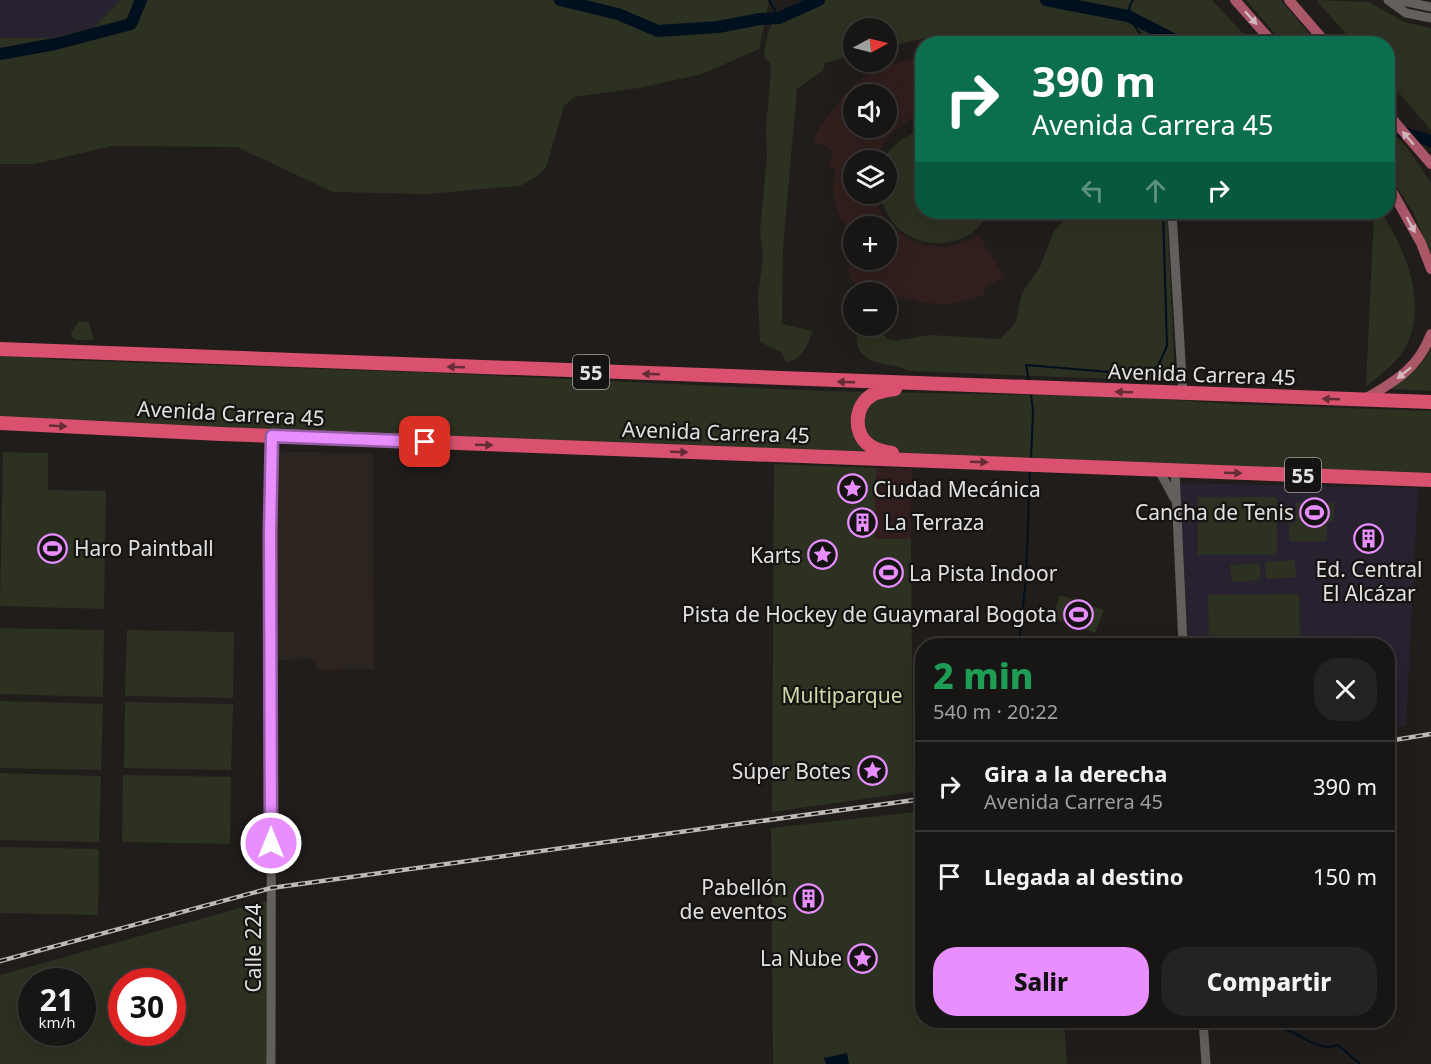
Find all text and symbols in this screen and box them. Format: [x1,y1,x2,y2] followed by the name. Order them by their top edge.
[1244,10,1257,25] one-way arrow
[843,18,897,72] north arrow
[843,18,897,336] map controls
[1032,52,1156,109] text: 390 m
[933,60,1011,138] icon: right
[843,84,897,138] button: sound
[1032,106,1274,143] text: Avenida Carrera 45
[1402,131,1415,146] one-way arrow
[843,150,897,204] button: layers
[1076,174,1109,207] icon: left
[1139,174,1172,207] icon: ahead
[1202,174,1235,207] icon: right
[843,216,897,270] button: +
[1406,217,1416,234] one-way arrow
[843,282,897,336] button: −
[573,355,609,389] road number: 55
[1108,357,1296,391] street label: Avenida Carrera 45
[446,363,465,372] one-way arrow
[1396,367,1412,380] one-way arrow
[641,370,660,379] one-way arrow
[836,377,855,386] one-way arrow
[1115,388,1134,397] one-way arrow
[136,394,326,432] street label: Avenida Carrera 45
[1321,394,1340,404] one-way arrow
[622,415,810,449] street label: Avenida Carrera 45
[399,416,450,467] pin
[49,421,68,431] one-way arrow
[408,425,441,458] icon: arrive
[475,440,494,449] one-way arrow
[669,447,688,456] one-way arrow
[969,457,988,467] one-way arrow
[1285,458,1321,492] road number: 55
[1224,469,1243,478] one-way arrow
[836,473,868,505] place icon: Ciudad Mecánica
[873,475,1041,503] place label: Ciudad Mecánica
[1299,496,1331,528] sports icon: Cancha de Tenis
[1135,498,1294,526] place label: Cancha de Tenis
[847,506,879,538] building icon: La Terraza
[884,508,985,536] place label: La Terraza
[1353,522,1385,554] building icon: Ed. Central El Alcázar
[37,532,69,564] sports icon: Haro Paintball
[74,534,214,562] place label: Haro Paintball
[806,539,838,571] place icon: Karts
[750,541,801,569] place label: Karts
[1316,555,1422,607] place label: Ed. Central El Alcázar
[872,557,904,589] sports icon: La Pista Indoor
[909,559,1058,587] place label: La Pista Indoor
[1062,598,1094,630] sports icon: Pista de Hockey de Guaymaral Bogota
[682,600,1057,628] place label: Pista de Hockey de Guaymaral Bogota
[933,651,1034,700] text: 2 min
[1314,658,1377,721] button: close
[781,681,903,709] park label: Multiparque
[933,698,1058,725] text: 540 m · 20:22
[856,755,888,787] place icon: Súper Botes
[732,757,851,785] place label: Súper Botes
[984,758,1168,788] text: Gira a la derecha
[933,770,966,803] icon: right
[1313,771,1377,801] text: 390 m
[984,788,1163,815] text: Avenida Carrera 45
[239,811,303,875] position arrow
[933,860,966,893] icon: arrive
[984,861,1184,891] text: Llegada al destino
[1313,861,1377,891] text: 150 m
[680,873,787,925] place label: Pabellón de eventos
[792,883,824,915] building icon: Pabellón de eventos
[239,903,267,993] street label: Calle 224
[847,942,879,974] place icon: La Nube
[760,944,842,972] place label: La Nube
[933,947,1149,1016] button: Salir
[1161,947,1377,1016] button: Compartir
[108,968,186,1046] speed limit sign: 30
[40,979,74,1020] text: 21
[39,1012,75,1032] text: km/h

